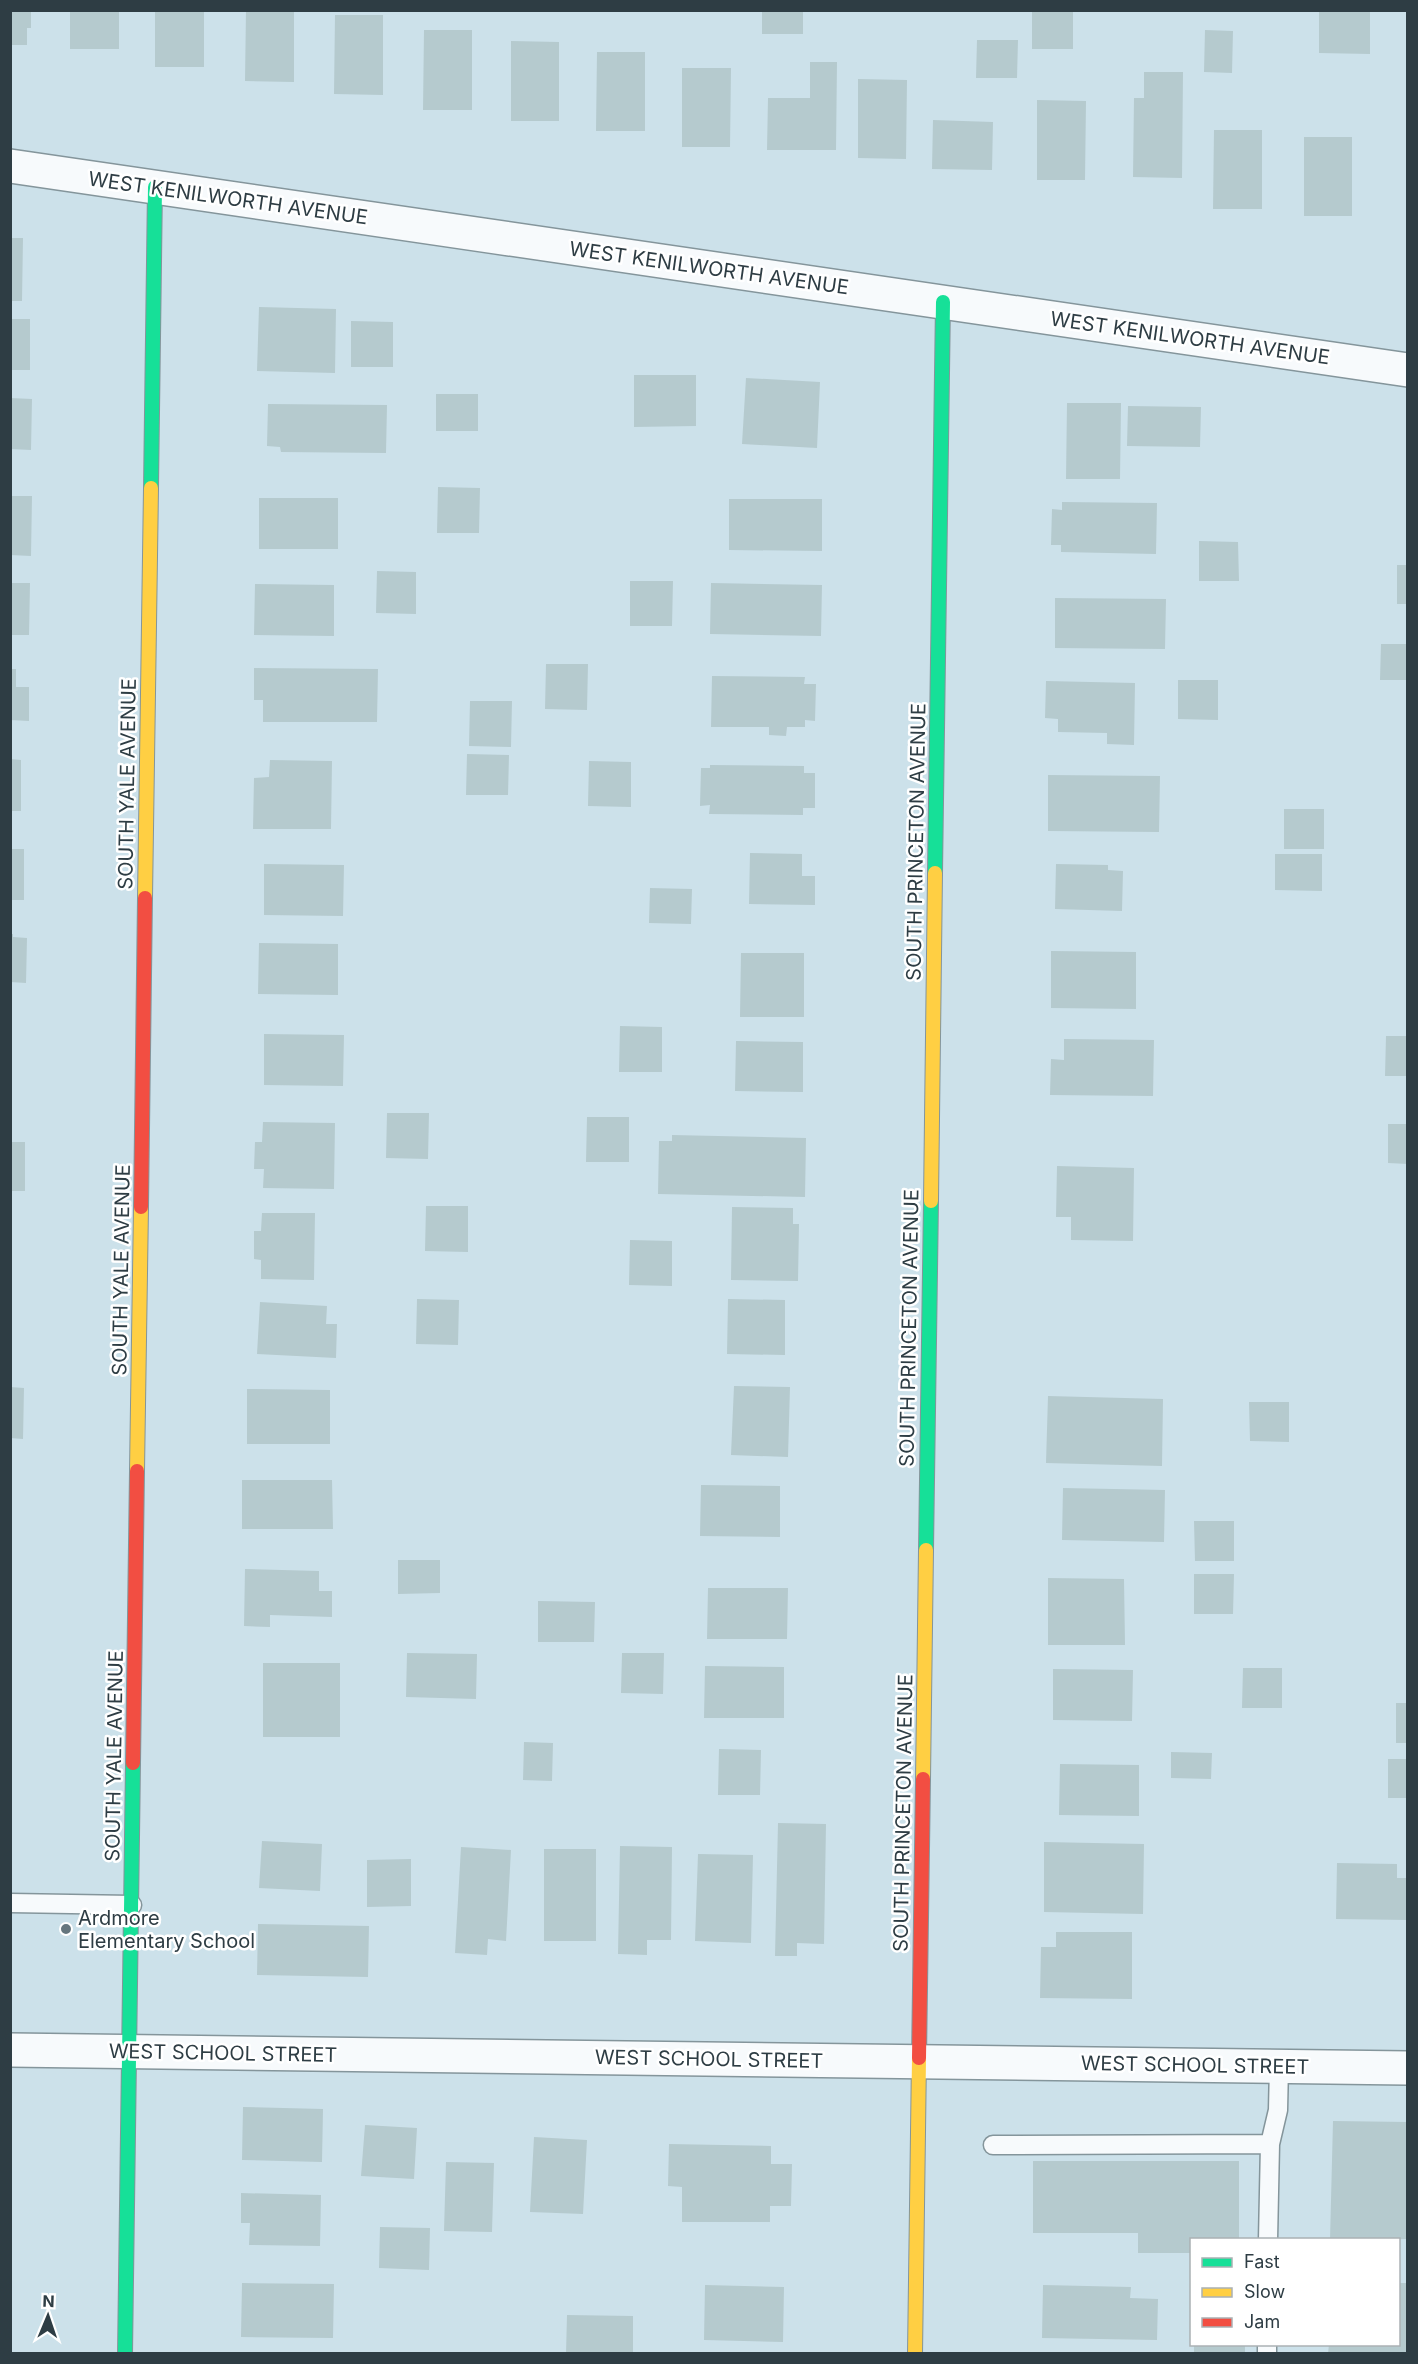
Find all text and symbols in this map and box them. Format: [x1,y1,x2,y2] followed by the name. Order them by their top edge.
[87,167,369,229] street label: WEST KENILWORTH AVENUE
[568,237,850,299] street label: WEST KENILWORTH AVENUE
[1049,307,1331,369] street label: WEST KENILWORTH AVENUE
[113,678,141,890] street label: SOUTH YALE AVENUE
[902,703,930,981] street label: SOUTH PRINCETON AVENUE
[107,1164,135,1376] street label: SOUTH YALE AVENUE
[895,1189,923,1467] street label: SOUTH PRINCETON AVENUE
[100,1650,128,1862] street label: SOUTH YALE AVENUE
[889,1674,917,1952] street label: SOUTH PRINCETON AVENUE
[78,1906,255,1953] place label: Ardmore Elementary School
[59,1922,73,1936] marker: Ardmore Elementary School
[109,2039,337,2067] street label: WEST SCHOOL STREET
[595,2045,823,2073] street label: WEST SCHOOL STREET
[1081,2051,1309,2079] street label: WEST SCHOOL STREET
[1190,2238,1400,2346] legend
[1244,2251,1280,2272] text: Fast
[1244,2281,1285,2302] text: Slow
[18,2286,78,2346] north arrow
[42,2291,55,2311] text: N
[1244,2311,1280,2332] text: Jam

